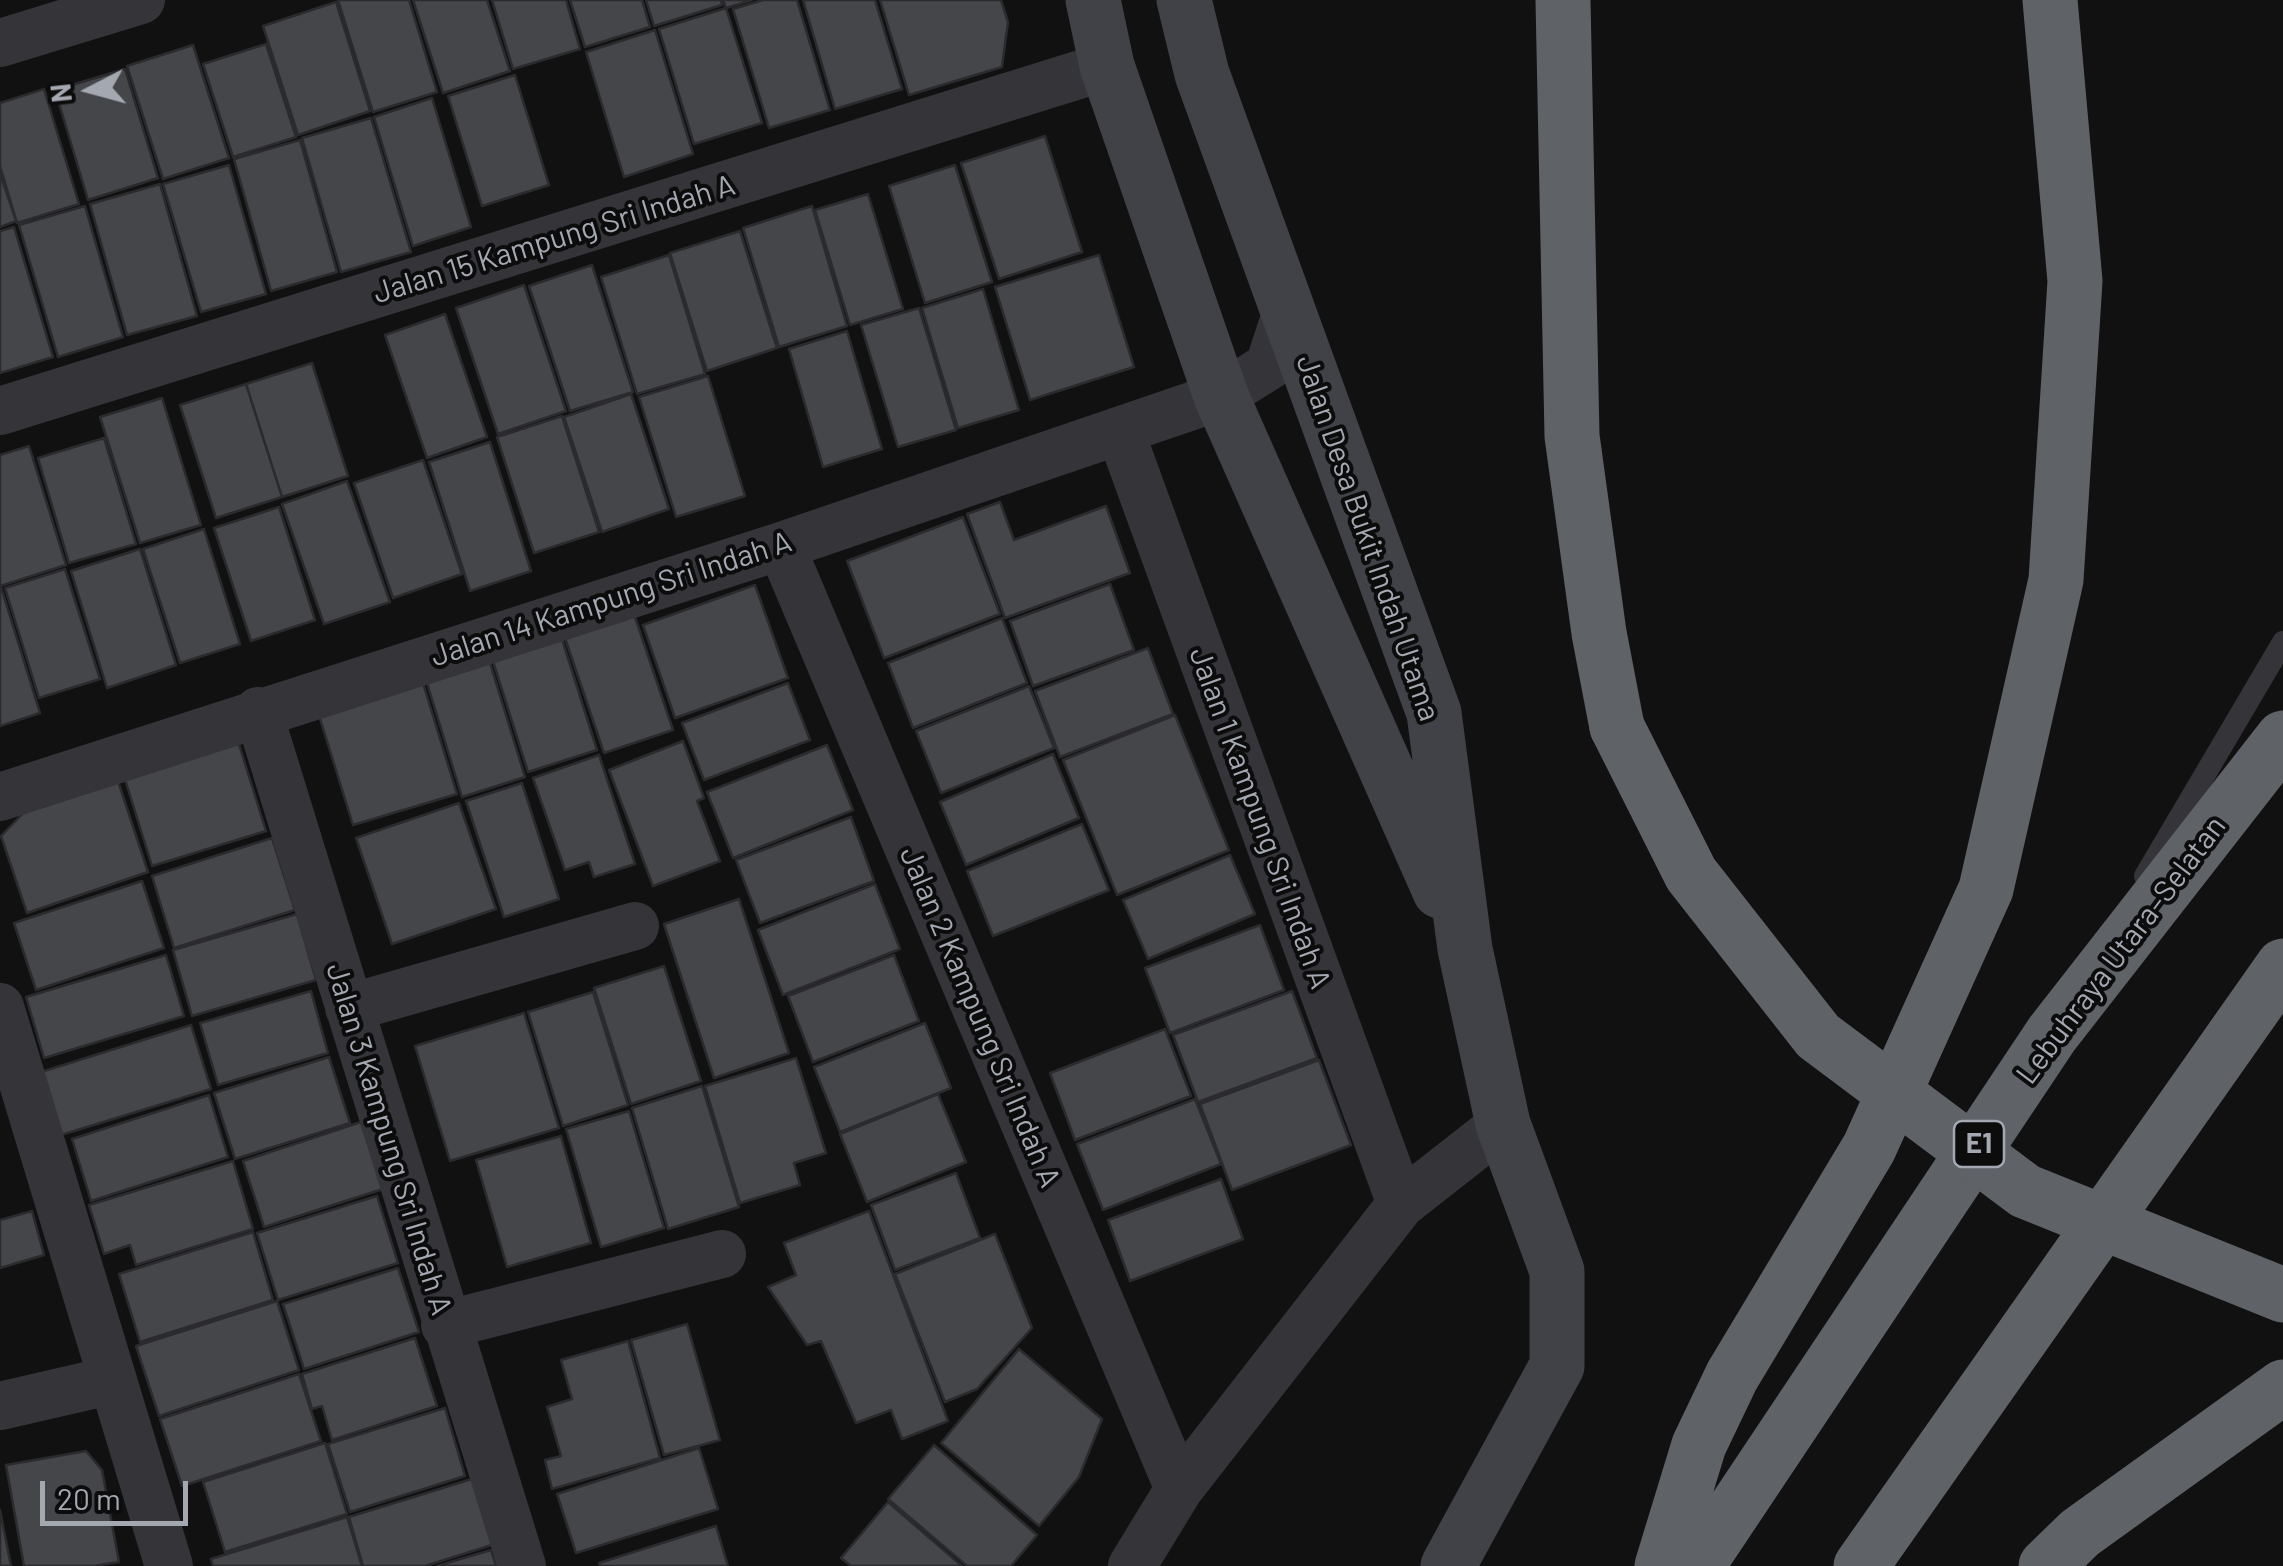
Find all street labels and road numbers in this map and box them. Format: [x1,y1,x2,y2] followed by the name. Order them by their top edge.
[369,167,739,311] street label: Jalan 15 Kampung Sri Indah A
[1288,350,1448,726] street label: Jalan Desa Bukit Indah Utama
[426,524,796,674] street label: Jalan 14 Kampung Sri Indah A
[1181,642,1339,994] street label: Jalan 1 Kampung Sri Indah A
[2009,809,2233,1091] street label: Lebuhraya Utara–Selatan
[892,841,1068,1193] street label: Jalan 2 Kampung Sri Indah A
[318,959,460,1319] street label: Jalan 3 Kampung Sri Indah A
[1954,1121,2004,1167] road number: E1

